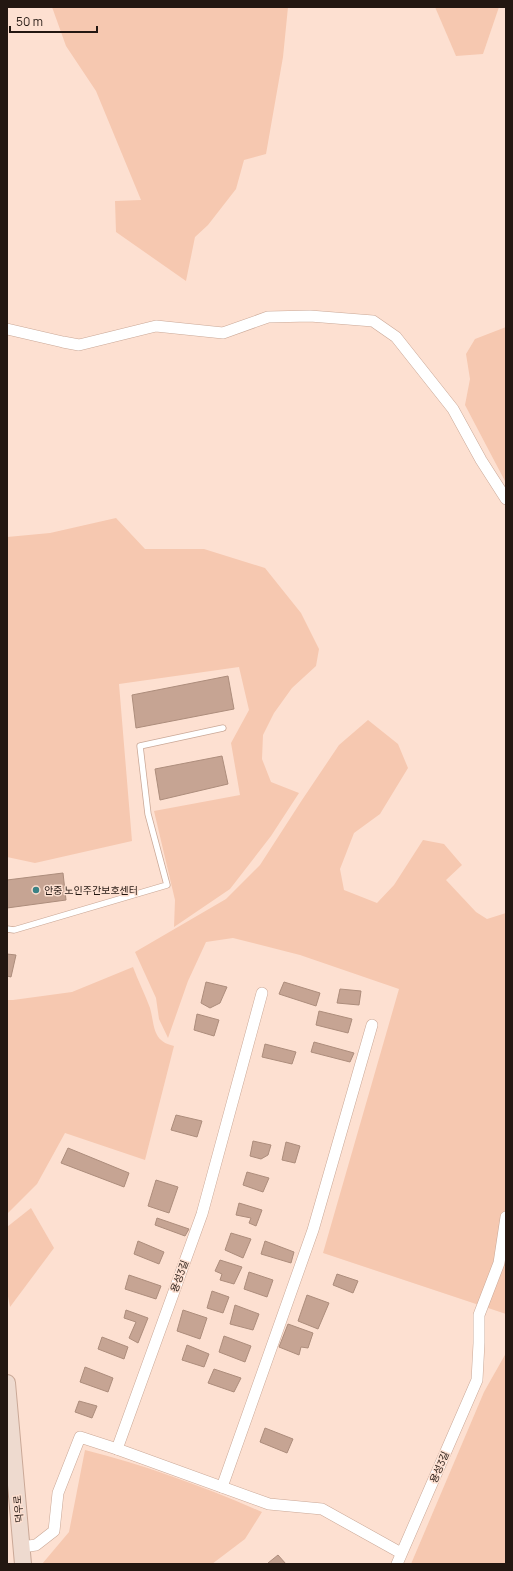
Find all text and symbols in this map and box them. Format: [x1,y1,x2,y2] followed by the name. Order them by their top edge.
[10,8,97,34] scale bar
[16,13,43,30] text: 50 m
[44,883,138,897] place label: 안중 노인주간보호센터
[31,885,41,895] marker: 안중 노인주간보호센터
[167,1258,191,1294] street label: 용성3길
[426,1449,452,1485] street label: 용성3길
[10,1495,26,1523] street label: 덕우로

